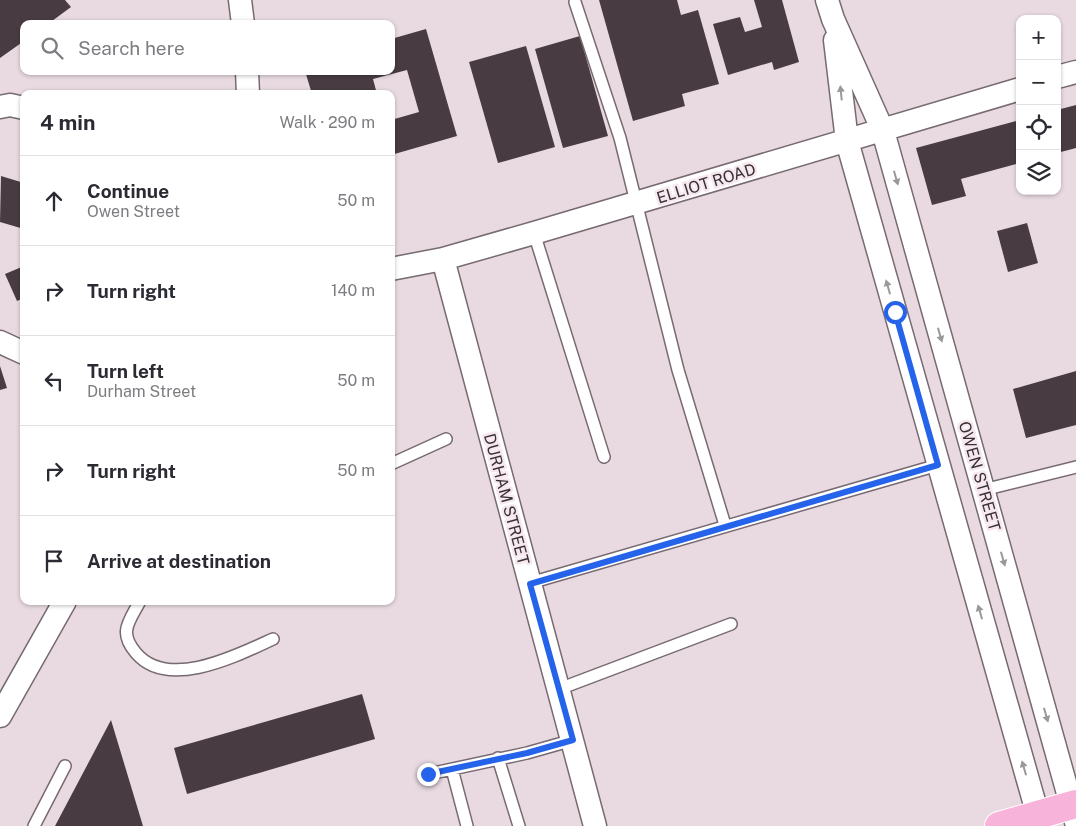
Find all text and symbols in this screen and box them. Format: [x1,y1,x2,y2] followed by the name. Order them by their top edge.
[1016,15,1061,195] map controls
[1016,15,1061,60] button: +
[20,20,395,75] search box
[38,34,66,62] icon: search
[78,37,185,59] text: Search here
[1016,60,1061,105] button: −
[837,85,845,101] one-way arrow
[1016,105,1061,150] button: locate
[40,110,95,135] text: 4 min
[280,113,375,132] text: Walk · 290 m
[1016,150,1061,195] button: layers
[654,159,758,208] street label: ELLIOT ROAD
[893,171,901,186] one-way arrow
[87,180,169,202] text: Continue
[40,187,68,215] icon: ahead
[337,191,375,210] text: 50 m
[87,202,180,221] text: Owen Street
[40,277,68,305] icon: right
[884,279,892,295] one-way arrow
[87,280,176,302] text: Turn right
[331,281,375,300] text: 140 m
[884,301,907,324] route start
[936,327,944,342] one-way arrow
[87,360,164,382] text: Turn left
[40,367,68,395] icon: left
[337,371,375,390] text: 50 m
[87,382,196,401] text: Durham Street
[955,419,1004,534] street label: OWEN STREET
[480,431,533,567] street label: DURHAM STREET
[40,457,68,485] icon: right
[87,460,176,482] text: Turn right
[337,461,375,480] text: 50 m
[40,547,68,575] icon: arrive
[87,550,271,572] text: Arrive at destination
[999,551,1007,566] one-way arrow
[976,604,984,619] one-way arrow
[1042,708,1050,723] one-way arrow
[1020,760,1028,775] one-way arrow
[417,763,440,786] route end

